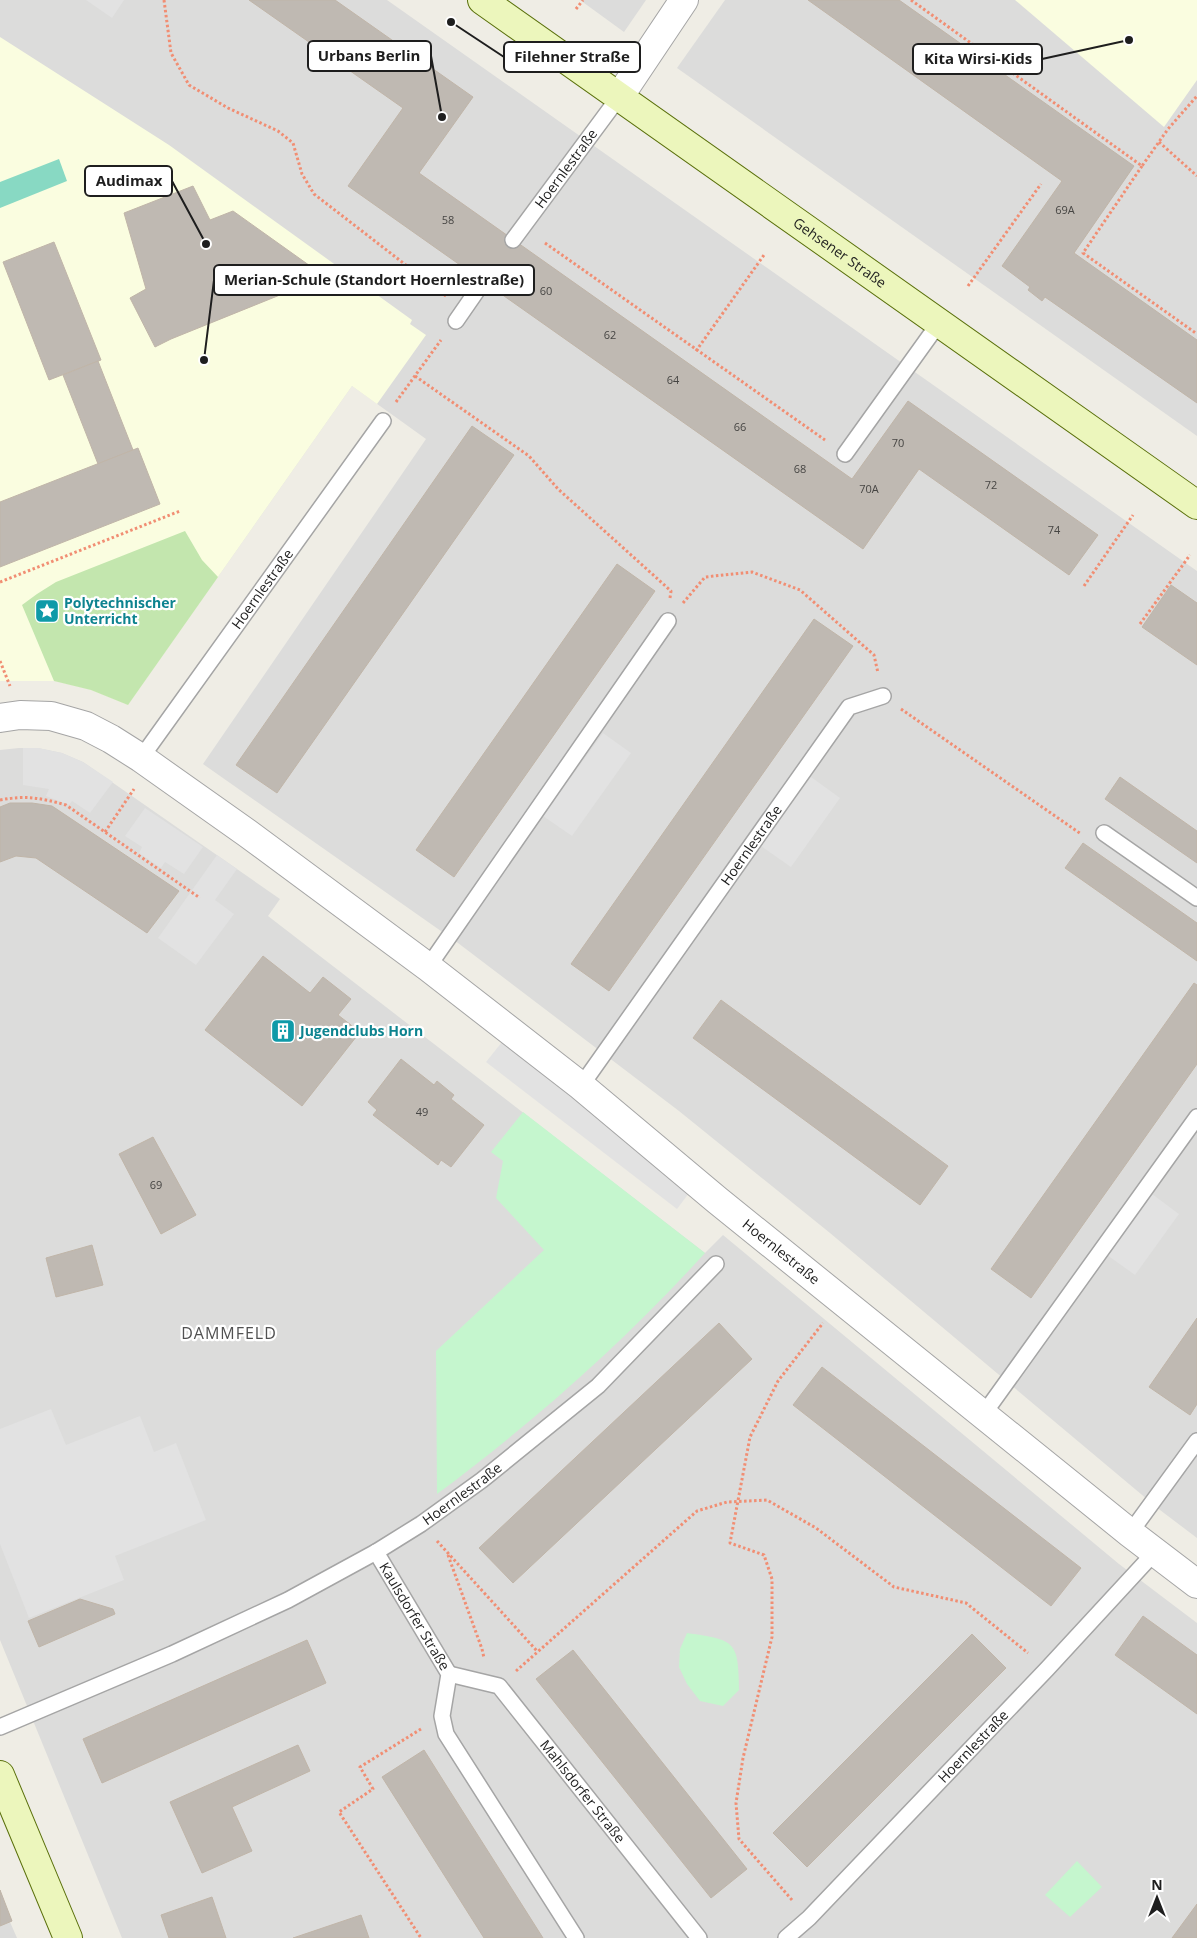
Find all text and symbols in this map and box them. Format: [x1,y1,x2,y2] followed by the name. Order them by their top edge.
[308,41,431,71] callout: Urbans Berlin
[504,42,640,72] callout: Filehner Straße
[913,44,1042,74] callout: Kita Wirsi-Kids
[318,45,420,65] text: Urbans Berlin
[514,46,630,66] text: Filehner Straße
[924,48,1032,68] text: Kita Wirsi-Kids
[530,125,601,212] street label: Hoernlestraße
[85,166,172,196] callout: Audimax
[96,170,163,190] text: Audimax
[1055,202,1075,217] house number: 69A
[442,212,454,227] house number: 58
[790,213,890,292] street label: Gehsener Straße
[214,265,534,295] callout: Merian-Schule (Standort Hoernlestraße)
[224,269,524,289] text: Merian-Schule (Standort Hoernlestraße)
[540,283,552,298] house number: 60
[604,327,616,342] house number: 62
[667,372,680,387] house number: 64
[734,419,746,434] house number: 66
[892,435,904,450] house number: 70
[794,461,806,476] house number: 68
[985,477,997,492] house number: 72
[859,481,879,496] house number: 70A
[1048,522,1061,537] house number: 74
[227,545,297,633] street label: Hoernlestraße
[64,593,177,628] place label: Polytechnischer Unterricht
[34,598,60,624] place icon: Polytechnischer Unterricht
[716,801,786,889] street label: Hoernlestraße
[270,1018,296,1044] building icon: Jugendclubs Horn
[298,1021,423,1040] place label: Jugendclubs Horn
[416,1104,428,1119] house number: 49
[150,1177,162,1192] house number: 69
[739,1214,824,1288] street label: Hoernlestraße
[181,1322,277,1344] district label: DAMMFELD
[418,1458,505,1529] street label: Hoernlestraße
[375,1559,455,1674] street label: Kaulsdorfer Straße
[933,1705,1012,1787] street label: Hoernlestraße
[536,1736,630,1847] street label: Mahlsdorfer Straße
[1132,1873,1182,1923] north arrow
[1151,1875,1163,1894] text: N

